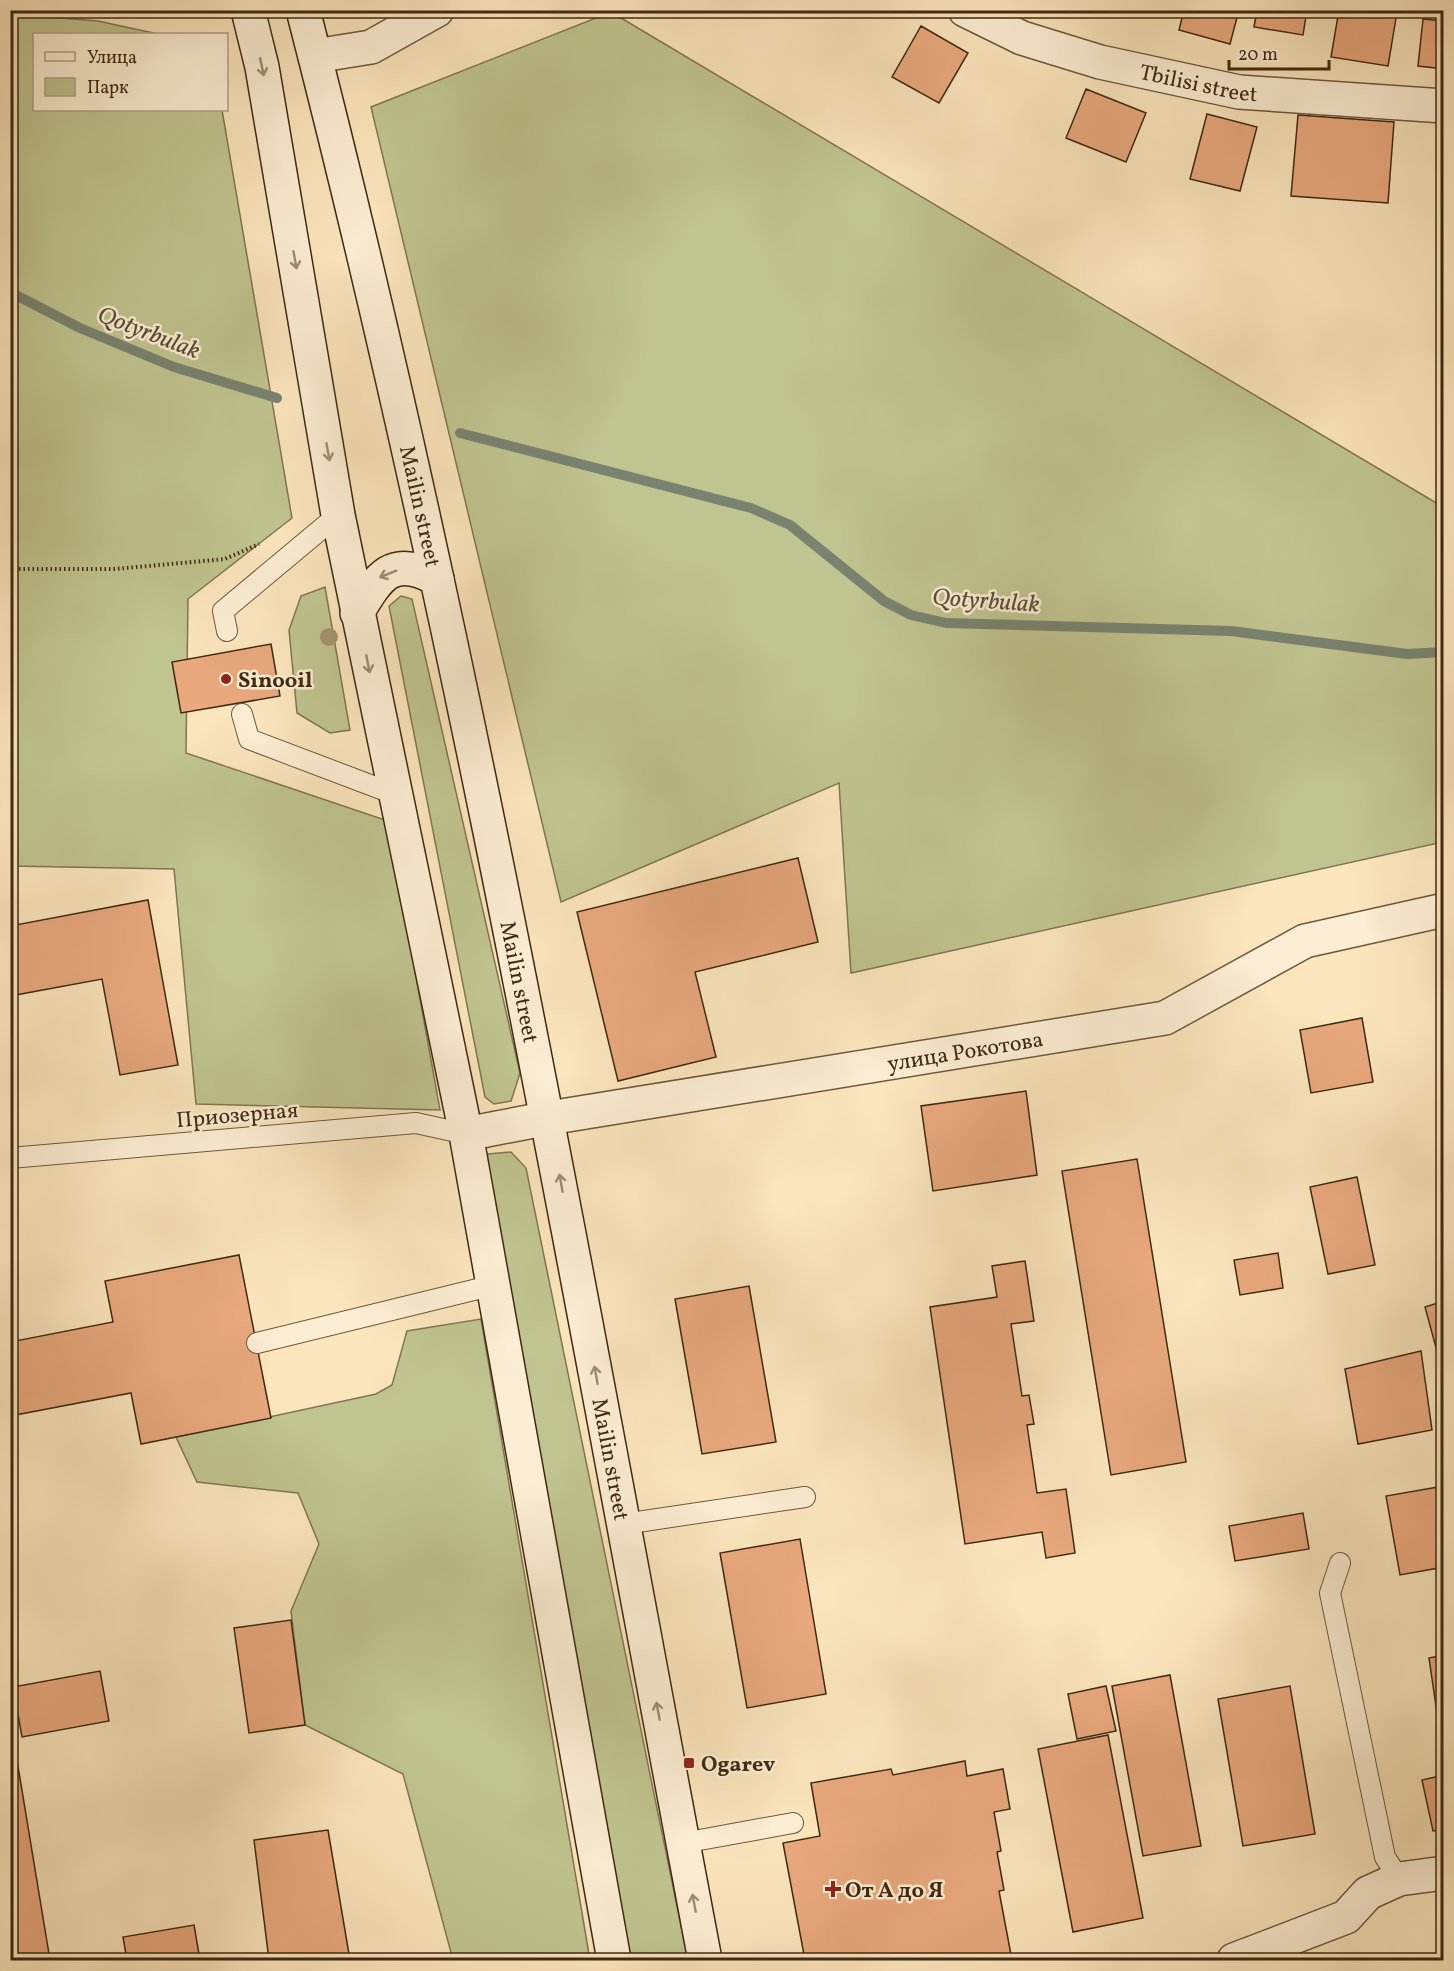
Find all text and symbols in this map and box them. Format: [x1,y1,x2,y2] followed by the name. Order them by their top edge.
[33,33,228,111] legend
[1229,33,1330,71] scale bar
[1238,43,1278,68] text: 20 m
[87,46,137,71] text: Улица
[257,57,268,77] one-way arrow
[1136,58,1259,111] street label: Tbilisi street
[87,76,129,101] text: Парк
[290,249,301,269] one-way arrow
[92,299,205,369] water label: Qotyrbulak
[322,441,333,461] one-way arrow
[390,443,447,571] street label: Mailin street
[380,569,398,580] one-way arrow
[931,581,1041,623] water label: Qotyrbulak
[363,654,374,673] one-way arrow
[238,666,313,697] place label: Sinooil
[219,672,233,686] marker: Sinooil
[490,919,545,1046] street label: Mailin street
[885,1025,1046,1081] street label: улица Рокотова
[175,1096,300,1137] street label: Приозерная
[555,1174,566,1194] one-way arrow
[590,1366,601,1385] one-way arrow
[582,1396,636,1524] street label: Mailin street
[653,1702,664,1722] one-way arrow
[701,1750,775,1781] place label: Ogarev
[682,1756,696,1770] marker: Ogarev
[845,1876,943,1907] place label: От А до Я
[826,1882,840,1896] marker: От А до Я
[688,1894,699,1913] one-way arrow

